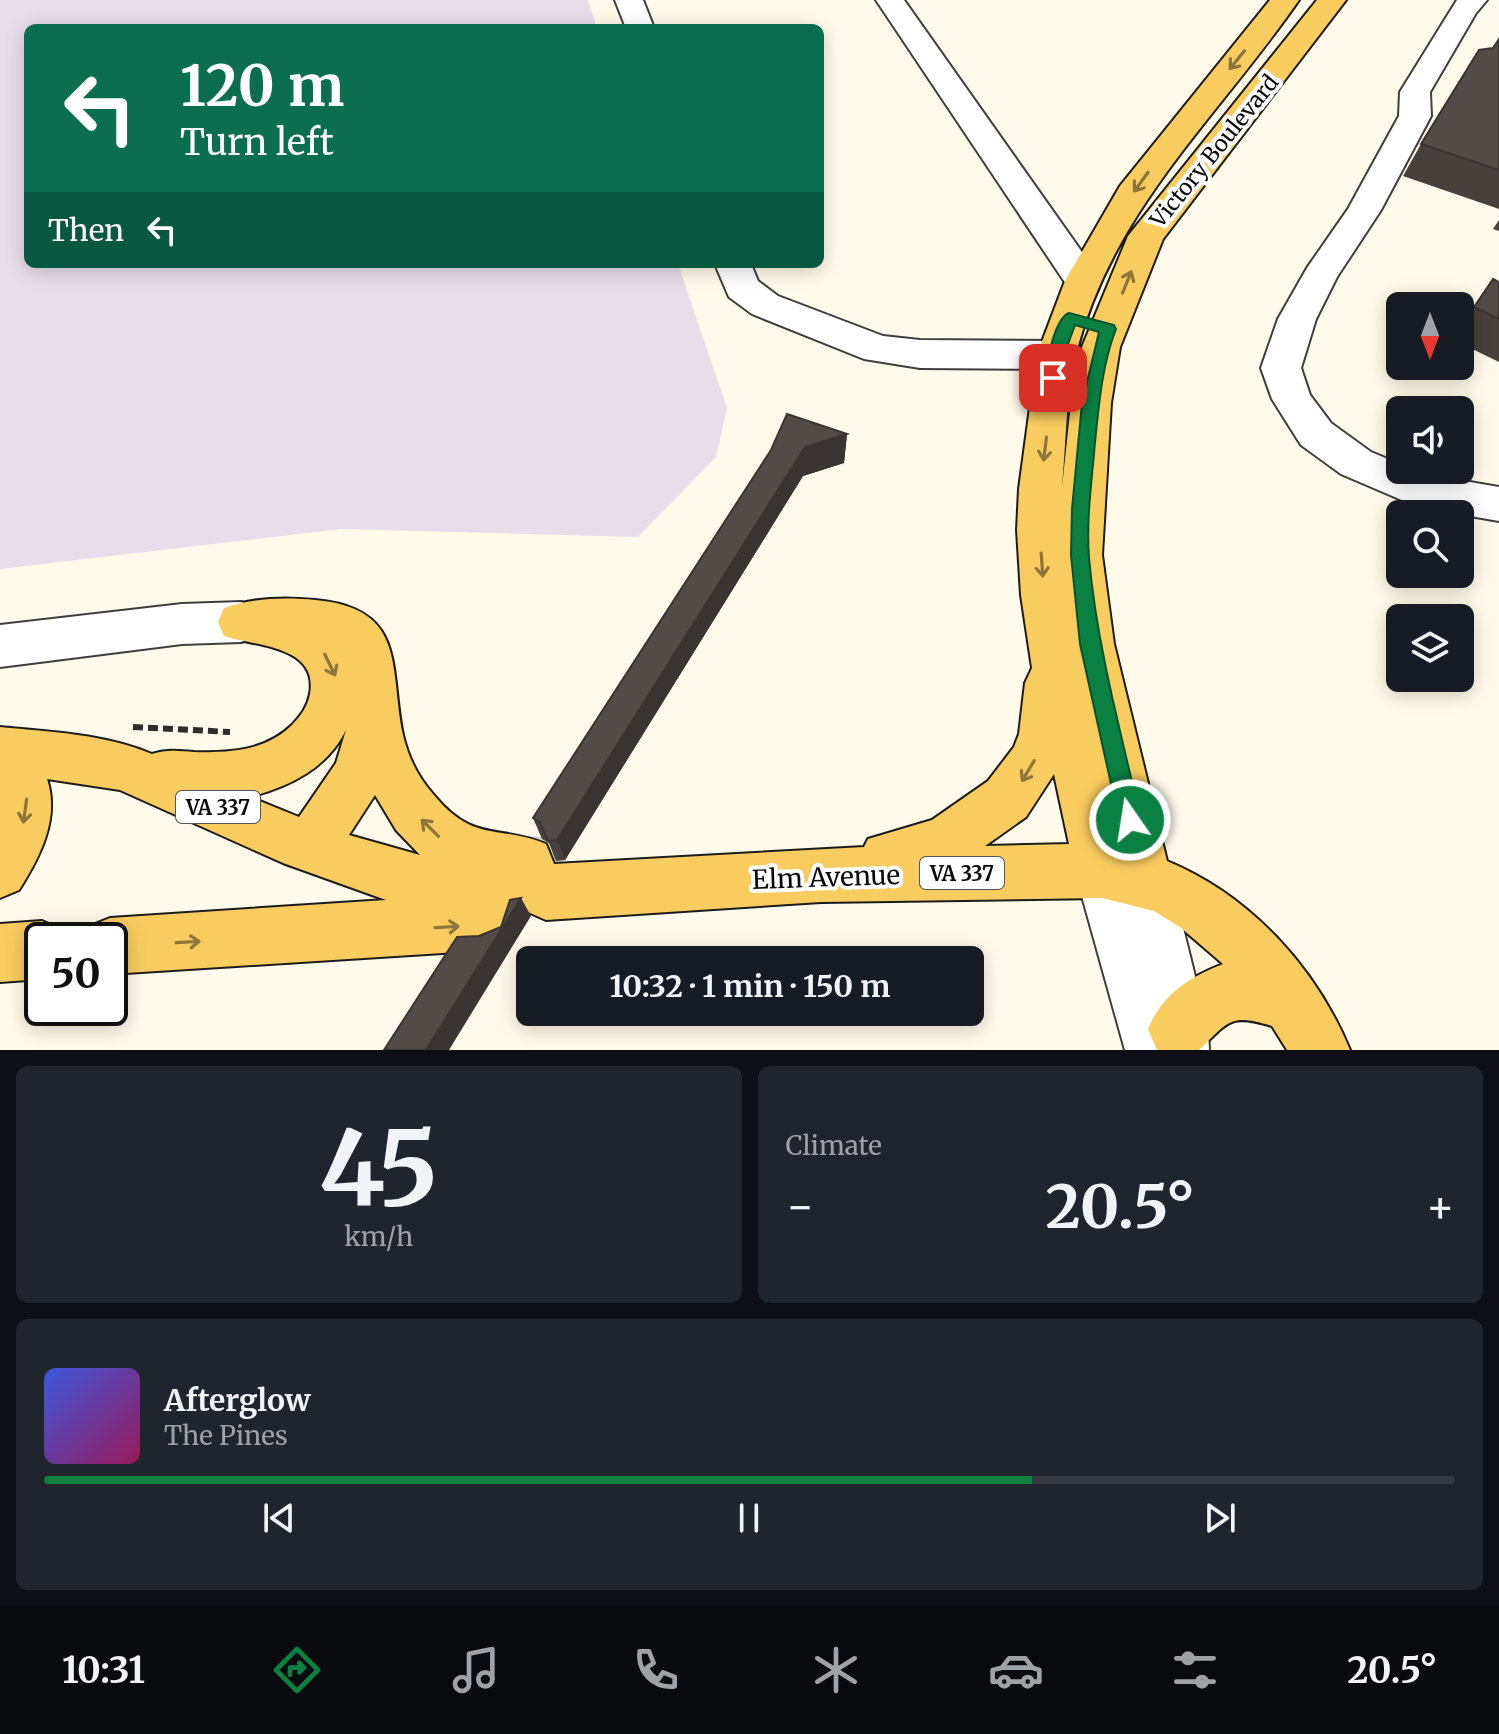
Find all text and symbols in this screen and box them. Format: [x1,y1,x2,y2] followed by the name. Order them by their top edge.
[1228,49,1246,70] one-way arrow
[180,51,344,121] text: 120 m
[48,56,152,160] icon: left
[1143,69,1284,234] street label: Victory Boulevard
[180,120,334,165] text: Turn left
[1133,171,1150,192] one-way arrow
[140,208,184,252] icon: left
[48,211,124,249] text: Then
[1120,270,1135,295] one-way arrow
[1386,292,1474,380] north arrow
[1386,292,1474,692] map controls
[1019,344,1087,412] pin
[1031,356,1075,400] icon: arrive
[1386,396,1474,484] button: sound
[1037,436,1052,461] one-way arrow
[1386,500,1474,588] button: search
[1035,551,1050,578] one-way arrow
[1386,604,1474,692] button: layers
[323,653,338,677] one-way arrow
[1020,759,1036,782] one-way arrow
[1088,778,1172,862] position arrow
[176,791,260,823] road number: VA 337
[17,798,32,824] one-way arrow
[421,819,440,838] one-way arrow
[920,857,1004,889] road number: VA 337
[751,858,901,896] street label: Elm Avenue
[433,919,460,934] one-way arrow
[24,922,128,1026] speed limit sign: 50
[174,934,201,949] one-way arrow
[610,967,890,1005] text: 10:32 · 1 min · 150 m
[319,1103,439,1233] text: 45
[786,1129,882,1162] text: Climate
[1045,1169,1195,1244] text: 20.5°
[786,1179,815,1234] text: −
[1426,1179,1455,1234] text: +
[344,1220,413,1253] text: km/h
[164,1381,311,1419] text: Afterglow
[164,1419,288,1452] text: The Pines
[257,1496,301,1540] icon: previous
[727,1496,771,1540] icon: pause
[1198,1496,1242,1540] icon: next
[269,1642,325,1698] icon: directions
[448,1642,504,1698] icon: music
[628,1642,684,1698] icon: phone
[808,1642,864,1698] icon: climate
[988,1642,1044,1698] icon: car
[1167,1642,1223,1698] icon: filters
[62,1648,145,1693] text: 10:31
[1347,1648,1437,1693] text: 20.5°

